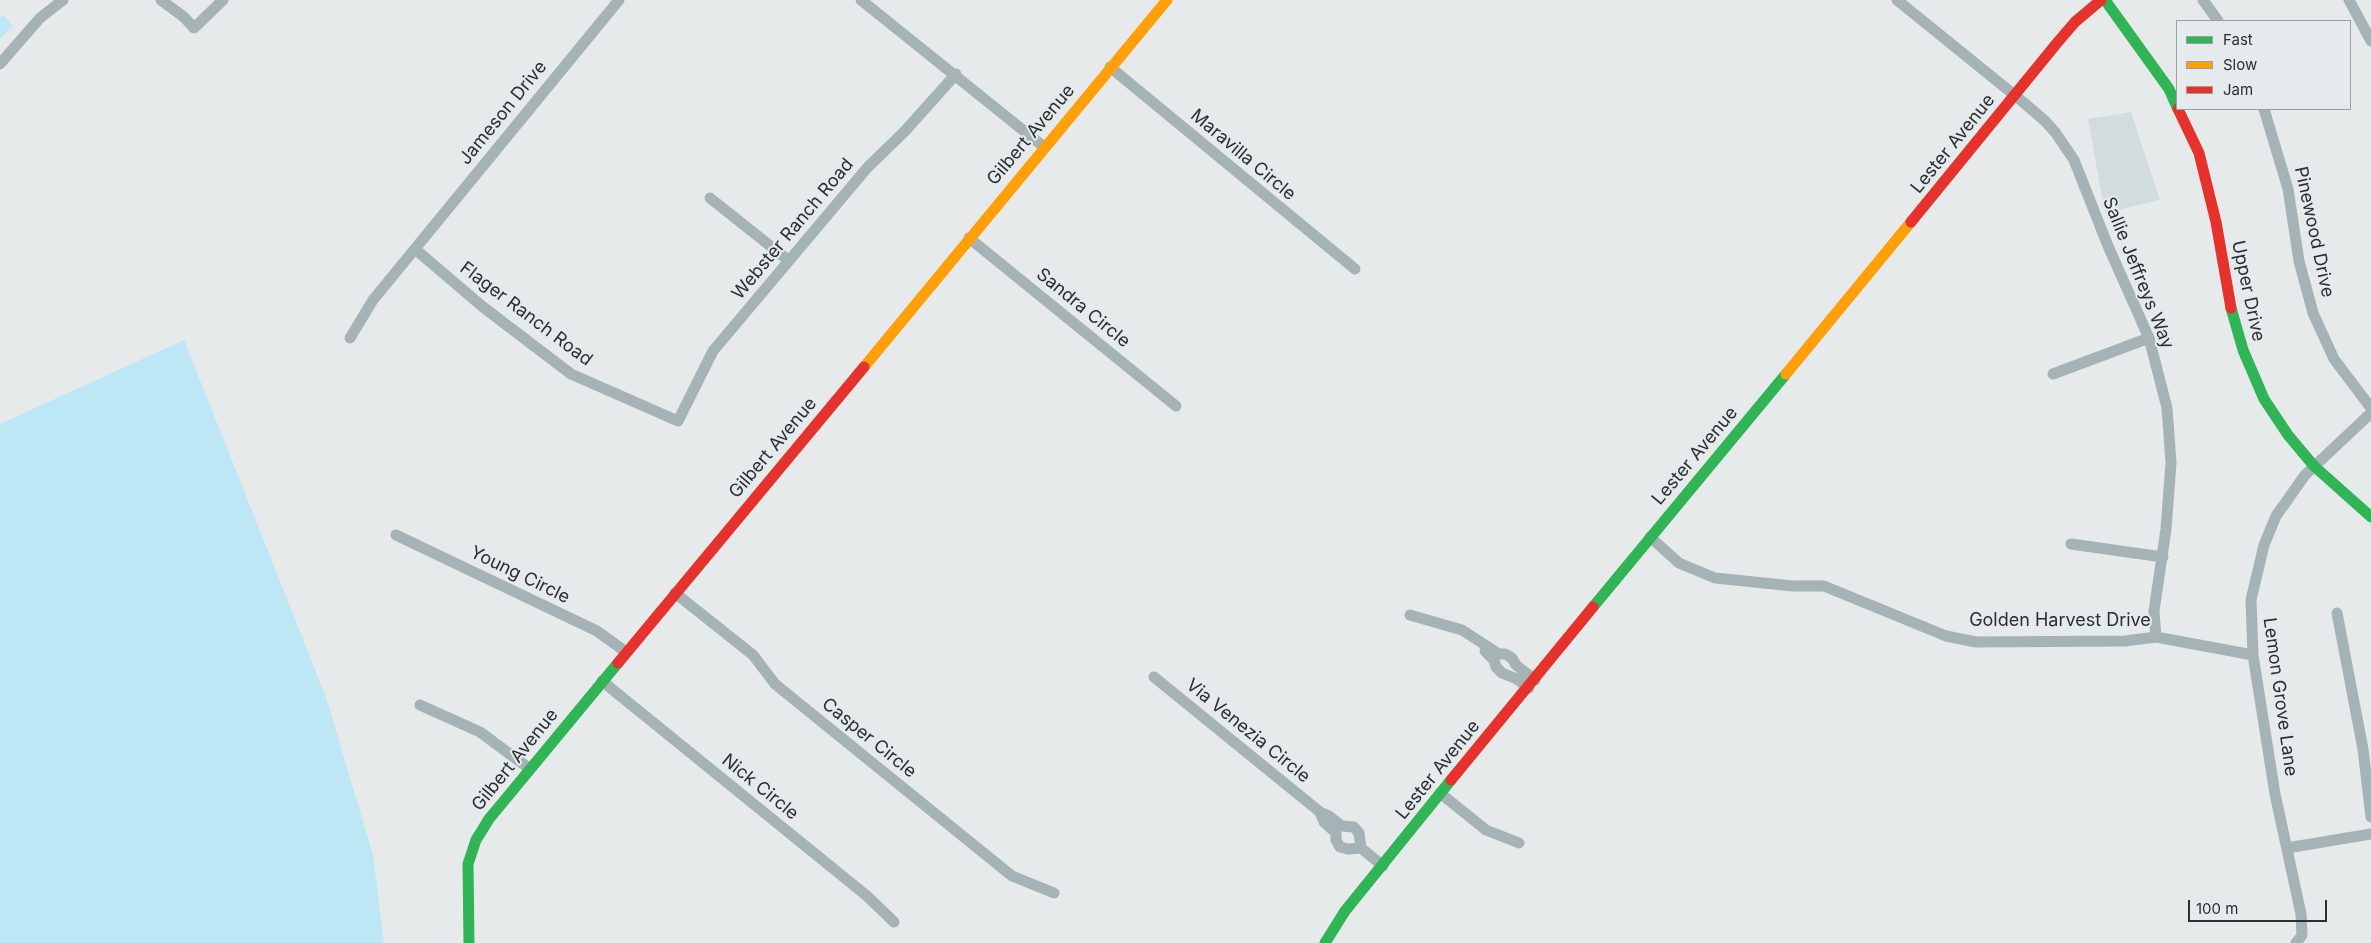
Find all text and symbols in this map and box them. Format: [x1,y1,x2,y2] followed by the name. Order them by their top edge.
[2176,20,2351,110] legend
[2223,30,2253,49] text: Fast
[2223,55,2257,74] text: Slow
[455,57,551,169] street label: Jameson Drive
[983,80,1079,190] street label: Gilbert Avenue
[2223,80,2253,99] text: Jam
[1906,90,2000,198] street label: Lester Avenue
[1186,105,1300,205] street label: Maravilla Circle
[728,154,858,304] street label: Webster Ranch Road
[2290,165,2338,299] street label: Pinewood Drive
[2098,194,2178,352] street label: Sallie Jeffreys Way
[2227,239,2269,343] street label: Upper Drive
[456,257,596,371] street label: Flager Ranch Road
[1032,264,1134,352] street label: Sandra Circle
[725,393,821,503] street label: Gilbert Avenue
[1648,403,1742,509] street label: Lester Avenue
[467,542,573,608] street label: Young Circle
[1969,610,2151,632] street label: Golden Harvest Drive
[2258,616,2302,778] street label: Lemon Grove Lane
[1182,674,1314,788] street label: Via Venezia Circle
[817,693,921,783] street label: Casper Circle
[467,705,563,815] street label: Gilbert Avenue
[1391,716,1485,824] street label: Lester Avenue
[717,750,803,824] street label: Nick Circle
[2191,890,2330,922] scale bar
[2196,899,2238,918] text: 100 m

